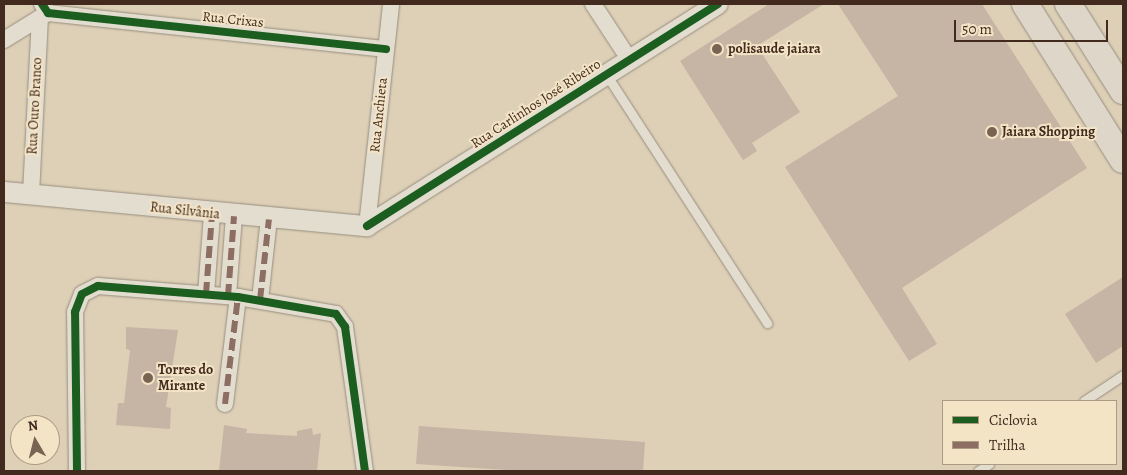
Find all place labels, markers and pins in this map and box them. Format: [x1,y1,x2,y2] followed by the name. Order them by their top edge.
[728,41,821,57] place label: polisaude jaiara
[710,42,724,56] marker: polisaude jaiara
[1002,124,1095,140] place label: Jaiara Shopping
[986,126,998,138] marker: Jaiara Shopping
[158,362,213,394] place label: Torres do Mirante
[142,372,154,384] marker: Torres do Mirante

